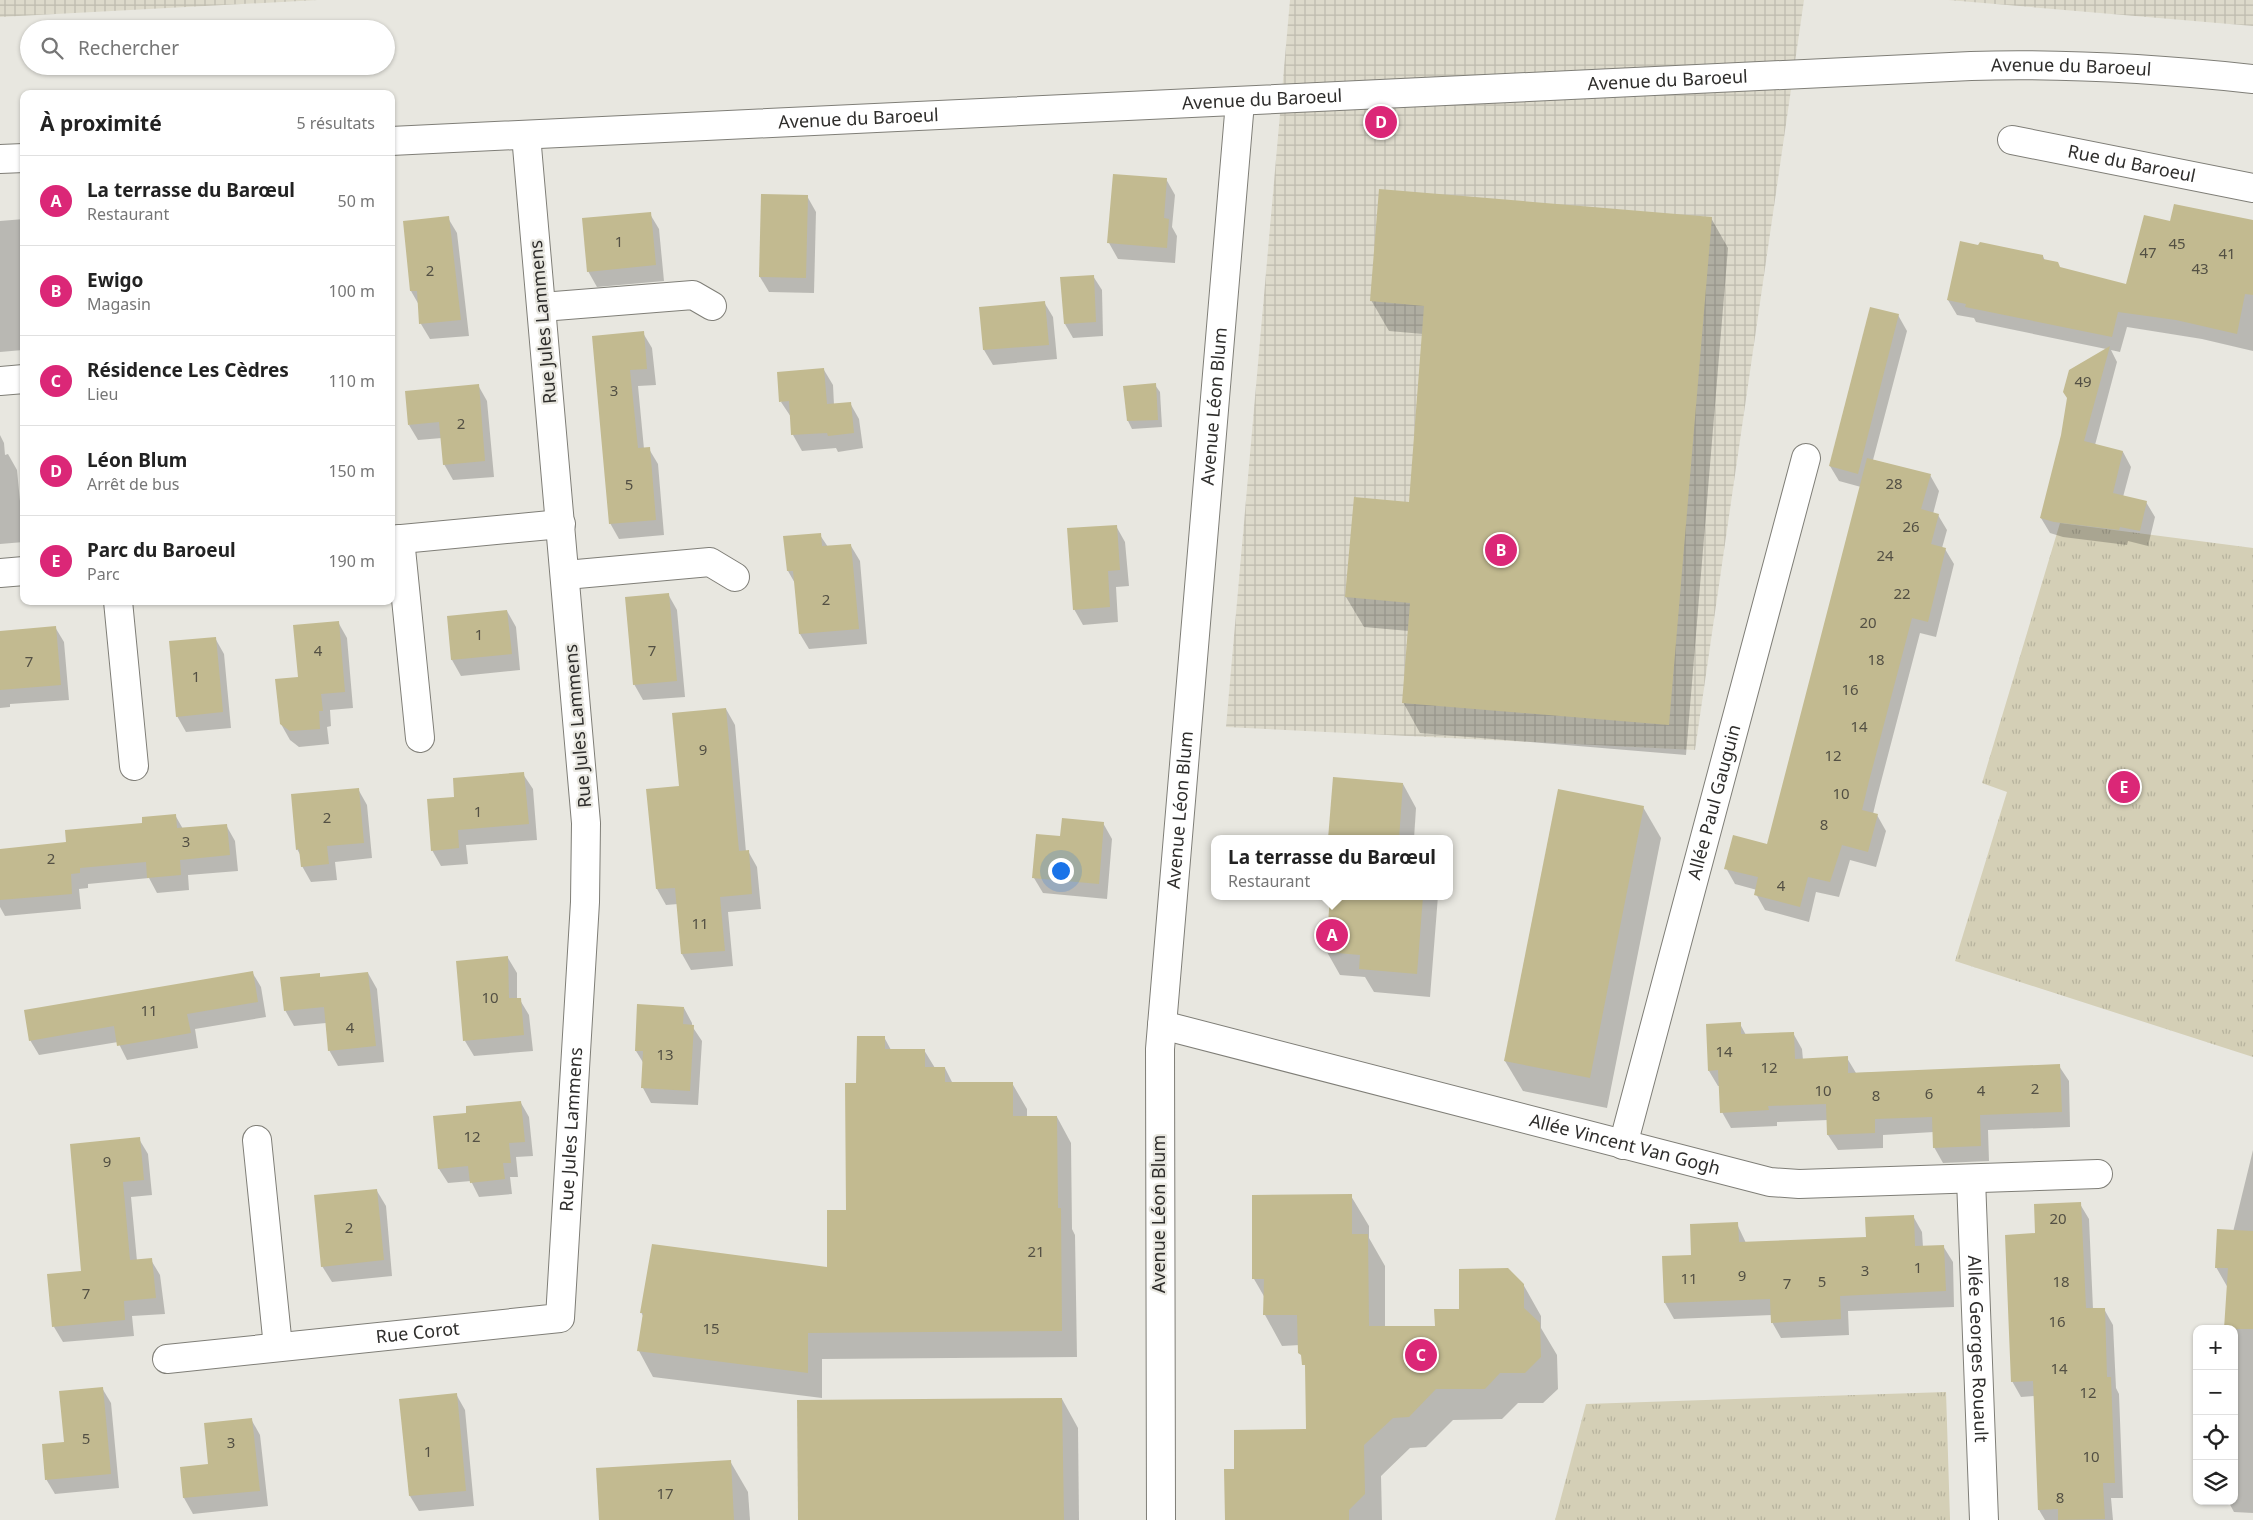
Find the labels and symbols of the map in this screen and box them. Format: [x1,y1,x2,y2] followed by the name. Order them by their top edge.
[1991,52,2152,81] street label: Avenue du Baroeul
[1587,64,1748,95] street label: Avenue du Baroeul
[1181,83,1343,114] street label: Avenue du Baroeul
[778,102,939,134] street label: Avenue du Baroeul
[1365,103,1397,141] pin: D
[2066,138,2198,187] street label: Rue du Baroeul
[615,231,623,251] house number: 1
[2168,233,2186,253] house number: 45
[523,239,561,405] street label: Rue Jules Lammens
[2139,242,2157,262] house number: 47
[2218,243,2236,263] house number: 41
[2191,258,2209,278] house number: 43
[426,260,434,280] house number: 2
[1195,326,1232,486] street label: Avenue Léon Blum
[2074,371,2092,391] house number: 49
[610,380,618,400] house number: 3
[457,413,465,433] house number: 2
[1885,473,1903,493] house number: 28
[625,474,633,494] house number: 5
[1902,516,1920,536] house number: 26
[1485,531,1517,569] pin: B
[1876,545,1894,565] house number: 24
[1893,583,1911,603] house number: 22
[822,589,830,609] house number: 2
[1859,612,1877,632] house number: 20
[475,624,483,644] house number: 1
[314,640,323,660] house number: 4
[648,640,656,660] house number: 7
[558,643,596,809] street label: Rue Jules Lammens
[1867,649,1885,669] house number: 18
[25,651,33,671] house number: 7
[192,666,200,686] house number: 1
[1841,679,1859,699] house number: 16
[1850,716,1868,736] house number: 14
[1681,721,1746,882] street label: Allée Paul Gauguin
[1161,730,1198,890] street label: Avenue Léon Blum
[699,739,707,759] house number: 9
[1824,745,1842,765] house number: 12
[2108,768,2140,806] pin: E
[1832,783,1850,803] house number: 10
[474,801,482,821] house number: 1
[323,807,331,827] house number: 2
[1820,814,1828,834] house number: 8
[182,831,190,851] house number: 3
[47,848,55,868] house number: 2
[1048,858,1074,884] your location
[1777,875,1786,895] house number: 4
[691,913,709,933] house number: 11
[1316,916,1348,954] pin: A
[481,987,499,1007] house number: 10
[140,1000,158,1020] house number: 11
[346,1017,355,1037] house number: 4
[1715,1041,1733,1061] house number: 14
[656,1044,674,1064] house number: 13
[553,1047,587,1212] street label: Rue Jules Lammens
[1760,1057,1778,1077] house number: 12
[2031,1078,2039,1098] house number: 2
[1814,1080,1832,1100] house number: 10
[1977,1080,1986,1100] house number: 4
[1925,1083,1933,1103] house number: 6
[1872,1085,1880,1105] house number: 8
[1527,1107,1723,1180] street label: Allée Vincent Van Gogh
[463,1126,481,1146] house number: 12
[1146,1135,1170,1293] street label: Avenue Léon Blum
[103,1151,111,1171] house number: 9
[2049,1208,2067,1228] house number: 20
[345,1217,353,1237] house number: 2
[1027,1241,1045,1261] house number: 21
[1963,1255,1994,1443] street label: Allée Georges Rouault
[1914,1257,1922,1277] house number: 1
[1861,1260,1869,1280] house number: 3
[1738,1265,1746,1285] house number: 9
[1680,1268,1698,1288] house number: 11
[1818,1271,1826,1291] house number: 5
[2052,1271,2070,1291] house number: 18
[1783,1273,1791,1293] house number: 7
[82,1283,90,1303] house number: 7
[2048,1311,2066,1331] house number: 16
[375,1316,461,1348] street label: Rue Corot
[702,1318,720,1338] house number: 15
[1405,1336,1437,1374] pin: C
[2050,1358,2068,1378] house number: 14
[2079,1382,2097,1402] house number: 12
[82,1428,90,1448] house number: 5
[227,1432,235,1452] house number: 3
[424,1441,432,1461] house number: 1
[2082,1446,2100,1466] house number: 10
[656,1483,674,1503] house number: 17
[2056,1487,2064,1507] house number: 8

